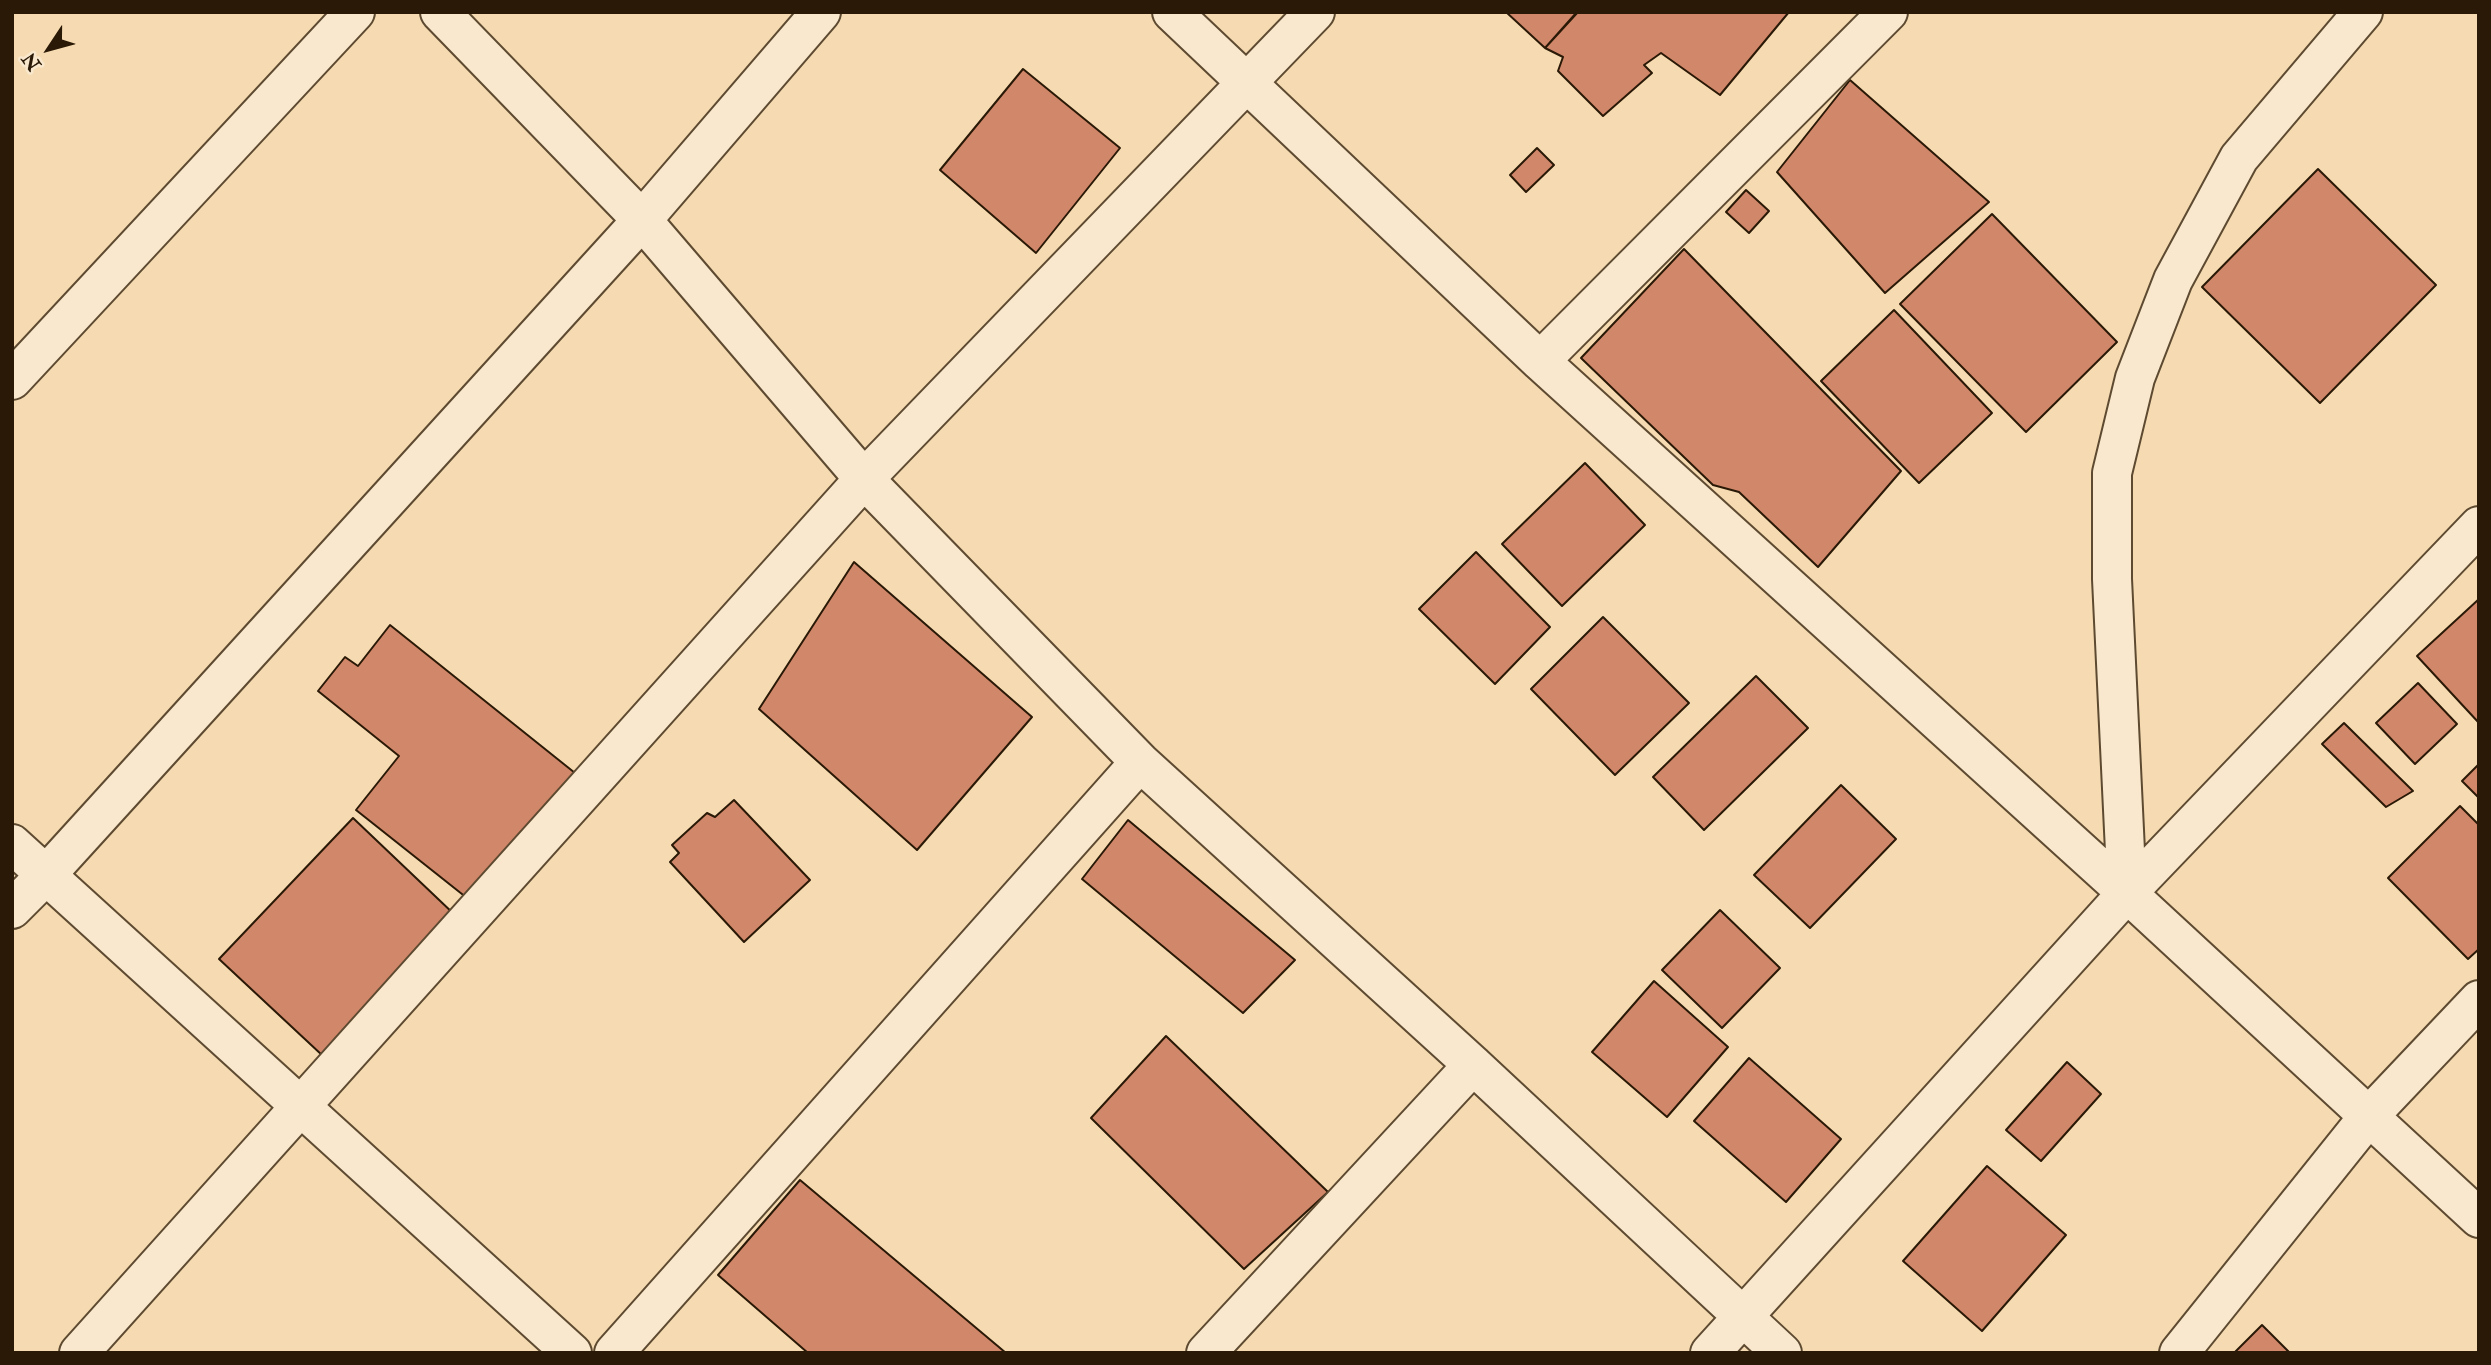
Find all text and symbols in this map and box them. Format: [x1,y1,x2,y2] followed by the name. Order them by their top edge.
[14,14,84,84] north arrow
[17,47,47,75] text: N

